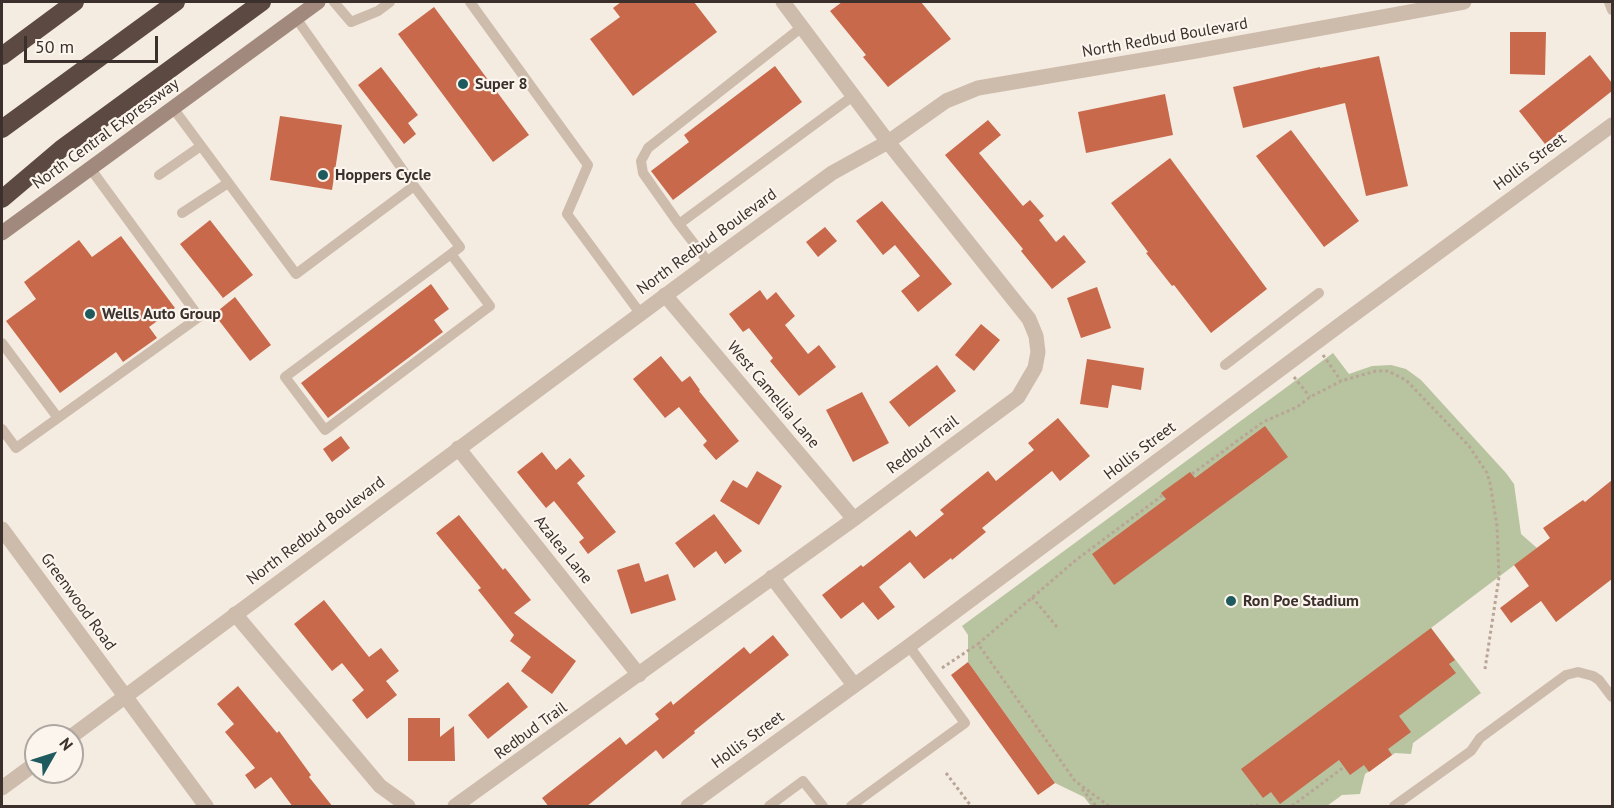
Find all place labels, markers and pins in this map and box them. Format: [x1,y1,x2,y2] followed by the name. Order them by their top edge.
[475,74,528,94] place label: Super 8
[456,77,470,91] marker: Super 8
[335,165,431,185] place label: Hoppers Cycle
[316,168,330,182] marker: Hoppers Cycle
[102,304,221,324] place label: Wells Auto Group
[83,307,97,321] marker: Wells Auto Group
[1243,591,1359,611] place label: Ron Poe Stadium
[1224,594,1238,608] marker: Ron Poe Stadium

